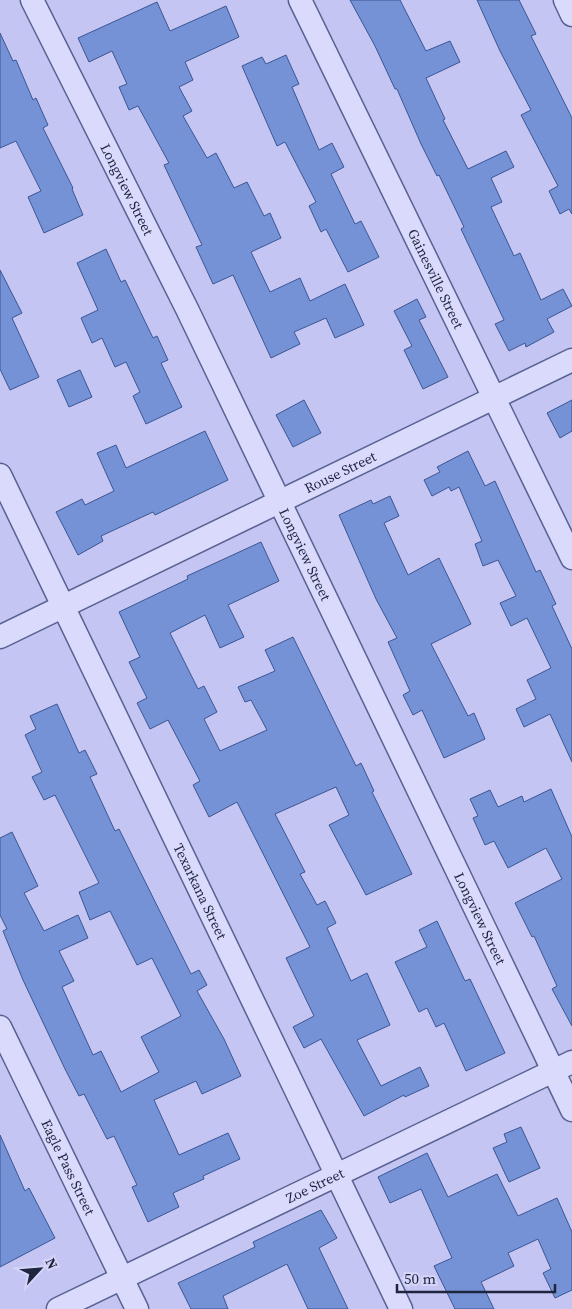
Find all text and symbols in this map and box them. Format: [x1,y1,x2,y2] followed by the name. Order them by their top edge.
[96,140,159,239] street label: Longview Street
[403,225,469,332] street label: Gainesville Street
[301,446,380,498] street label: Rouse Street
[274,505,336,604] street label: Longview Street
[169,840,232,943] street label: Texarkana Street
[449,869,511,968] street label: Longview Street
[36,1116,100,1219] street label: Eagle Pass Street
[283,1163,348,1208] street label: Zoe Street
[15,1244,65,1294] north arrow
[40,1254,63,1272] text: N
[397,1262,554,1294] scale bar
[404,1268,436,1289] text: 50 m

